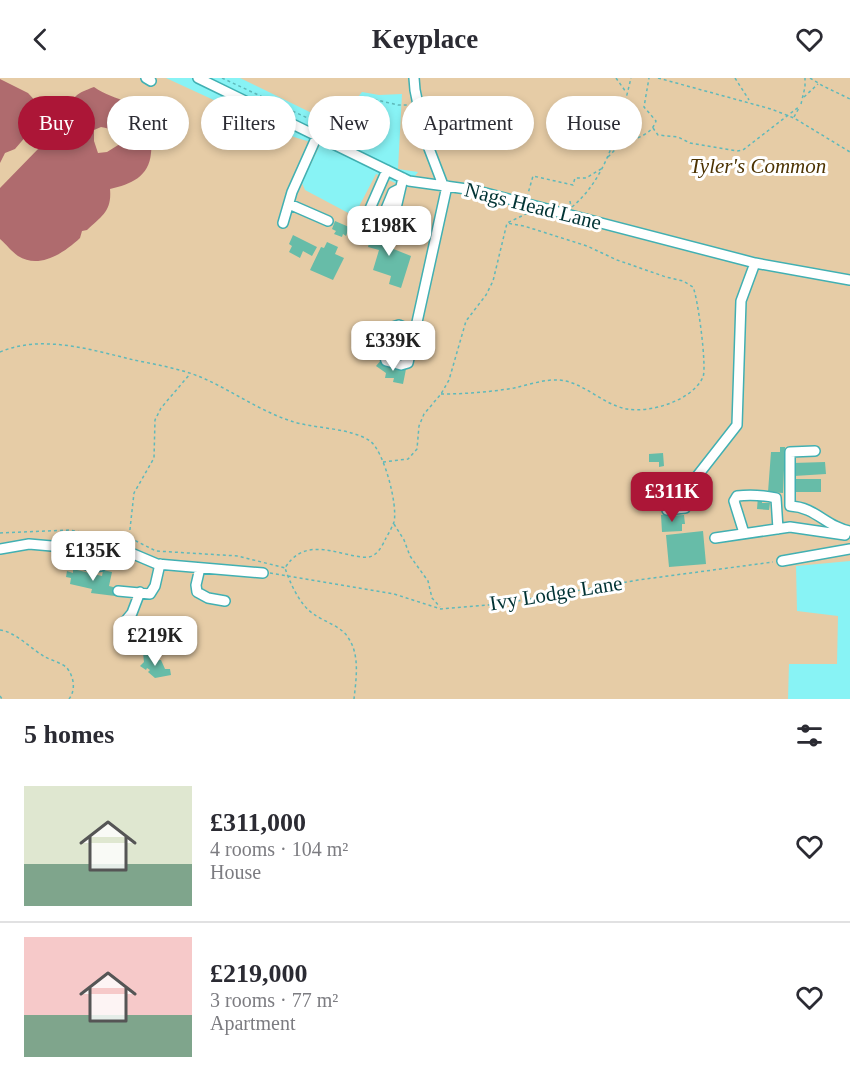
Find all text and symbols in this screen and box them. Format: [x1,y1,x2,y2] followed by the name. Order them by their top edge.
[24,23,57,56] icon: back
[793,23,826,56] icon: heart
[372,24,478,54] text: Keyplace
[18,96,95,150] chip: Buy
[107,96,189,150] chip: Rent
[201,96,296,150] chip: Filters
[308,96,390,150] chip: New
[402,96,534,150] chip: Apartment
[546,96,642,150] chip: House
[690,154,826,178] park label: Tyler's Common
[462,177,604,235] street label: Nags Head Lane
[347,206,431,257] pin: £198K
[361,214,417,236] text: £198K
[351,321,435,372] pin: £339K
[365,329,421,351] text: £339K
[630,472,714,523] pin: £311K
[645,480,699,502] text: £311K
[51,531,135,582] pin: £135K
[65,539,121,561] text: £135K
[488,571,624,615] street label: Ivy Lodge Lane
[113,616,197,667] pin: £219K
[127,624,183,646] text: £219K
[793,719,826,752] icon: filters
[24,720,114,749] text: 5 homes
[210,808,306,837] text: £311,000
[72,810,144,882] icon: home
[793,830,826,863] icon: heart
[210,838,348,860] text: 4 rooms · 104 m²
[210,861,261,883] text: House
[210,959,308,988] text: £219,000
[72,961,144,1033] icon: home
[793,981,826,1014] icon: heart
[210,989,338,1011] text: 3 rooms · 77 m²
[210,1012,296,1034] text: Apartment

